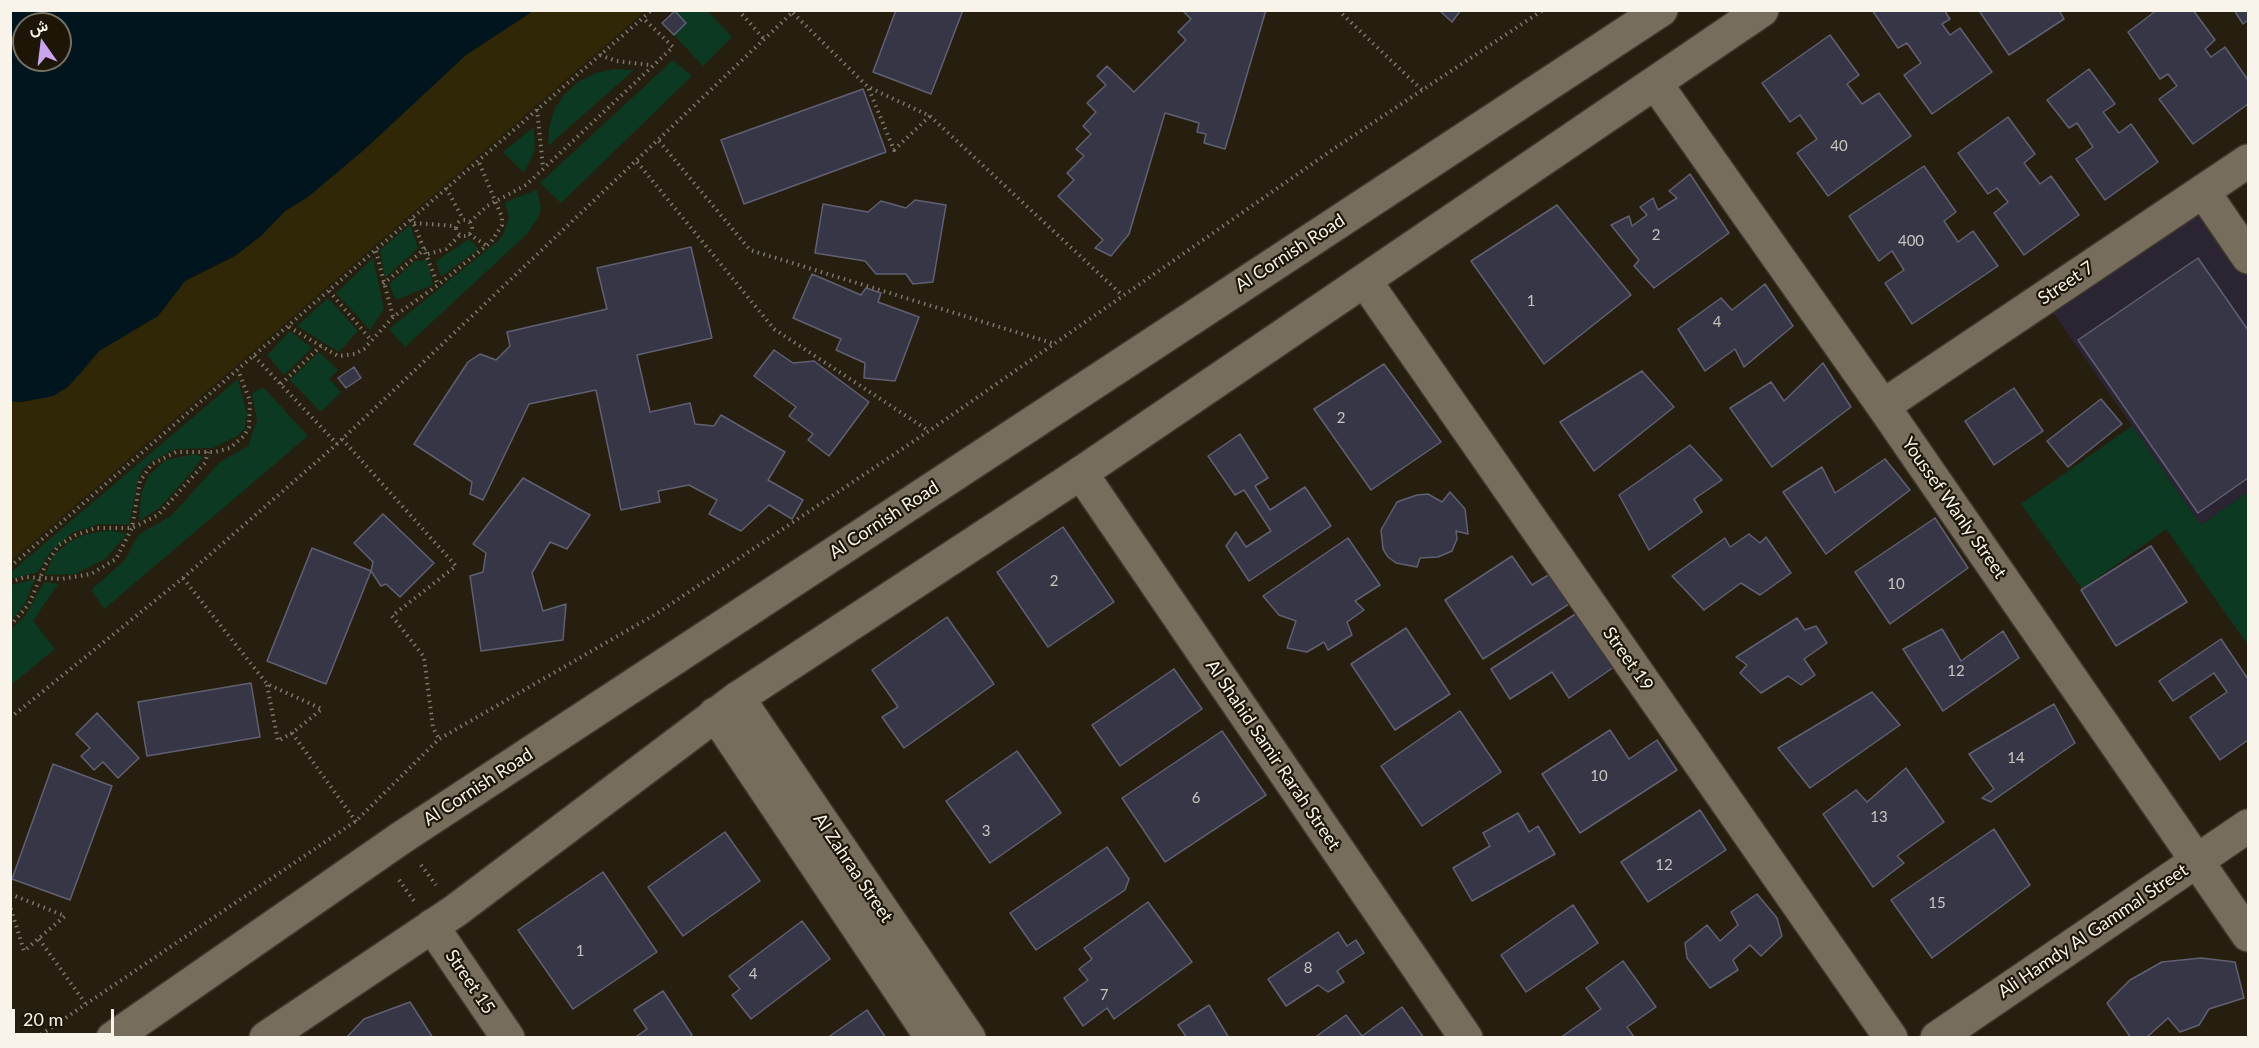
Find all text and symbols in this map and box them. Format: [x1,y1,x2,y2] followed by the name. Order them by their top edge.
[12,12,72,72] north arrow
[26,14,50,38] text: ش
[1830,137,1848,155] house number: 40
[1231,210,1349,296] street label: Al Cornish Road
[1652,226,1660,244] house number: 2
[1898,232,1924,250] house number: 400
[2034,257,2098,309] street label: Street 7
[1527,292,1535,310] house number: 1
[1713,313,1721,331] house number: 4
[1337,409,1345,427] house number: 2
[1897,433,2011,583] street label: Youssef Wanly Street
[825,477,943,563] street label: Al Cornish Road
[1050,572,1058,590] house number: 2
[1887,575,1905,593] house number: 10
[1598,623,1658,695] street label: Street 19
[1201,656,1345,854] street label: Al Shahid Samir Rarah Street
[1947,662,1965,680] house number: 12
[419,744,537,830] street label: Al Cornish Road
[2007,749,2025,767] house number: 14
[1590,767,1608,785] house number: 10
[1192,789,1200,807] house number: 6
[1870,808,1888,826] house number: 13
[809,809,897,927] street label: Al Zahraa Street
[982,822,990,840] house number: 3
[1655,856,1673,874] house number: 12
[1994,859,2192,1003] street label: Ali Hamdy Al Gammal Street
[1928,894,1946,912] house number: 15
[576,942,584,960] house number: 1
[441,946,499,1018] street label: Street 15
[1304,959,1312,977] house number: 8
[749,965,757,983] house number: 4
[1100,986,1108,1004] house number: 7
[15,997,117,1035] scale bar
[23,1008,63,1030] text: 20 m

